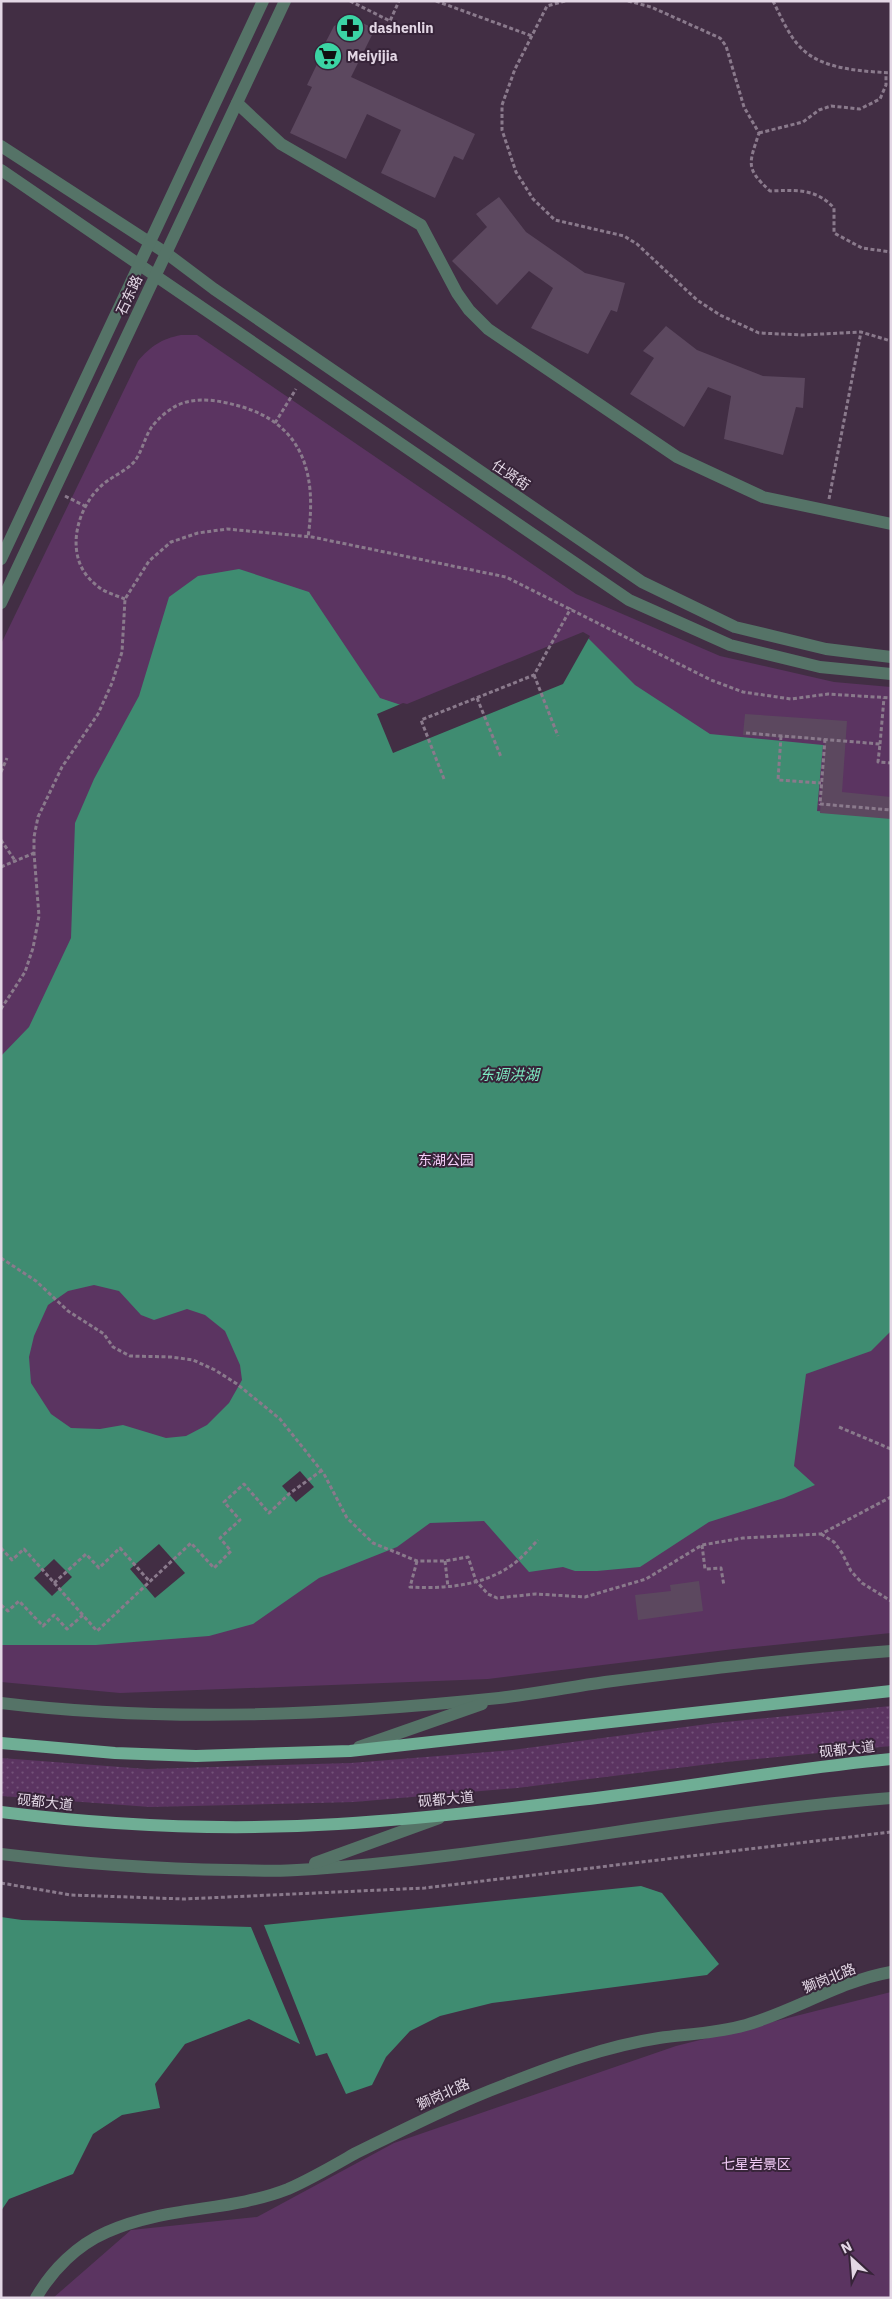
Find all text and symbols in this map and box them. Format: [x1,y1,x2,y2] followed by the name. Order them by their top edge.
[335,13,365,43] pharmacy icon: dashenlin
[369,19,434,37] place label: dashenlin
[313,41,343,71] supermarket icon: Meiyijia
[347,47,398,65] place label: Meiyijia
[112,272,146,318] street label: 石东路
[489,456,533,494] street label: 仕贤街
[479,1065,541,1084] water label: 东调洪湖
[418,1151,474,1169] park label: 东湖公园
[818,1737,876,1761] street label: 砚都大道
[417,1788,475,1810] street label: 砚都大道
[16,1790,74,1814] street label: 砚都大道
[800,1959,858,1997] street label: 獅岗北路
[414,2074,472,2114] street label: 獅岗北路
[721,2155,791,2173] park label: 七星岩景区
[827,2234,877,2284] north arrow
[838,2237,855,2258] text: N

